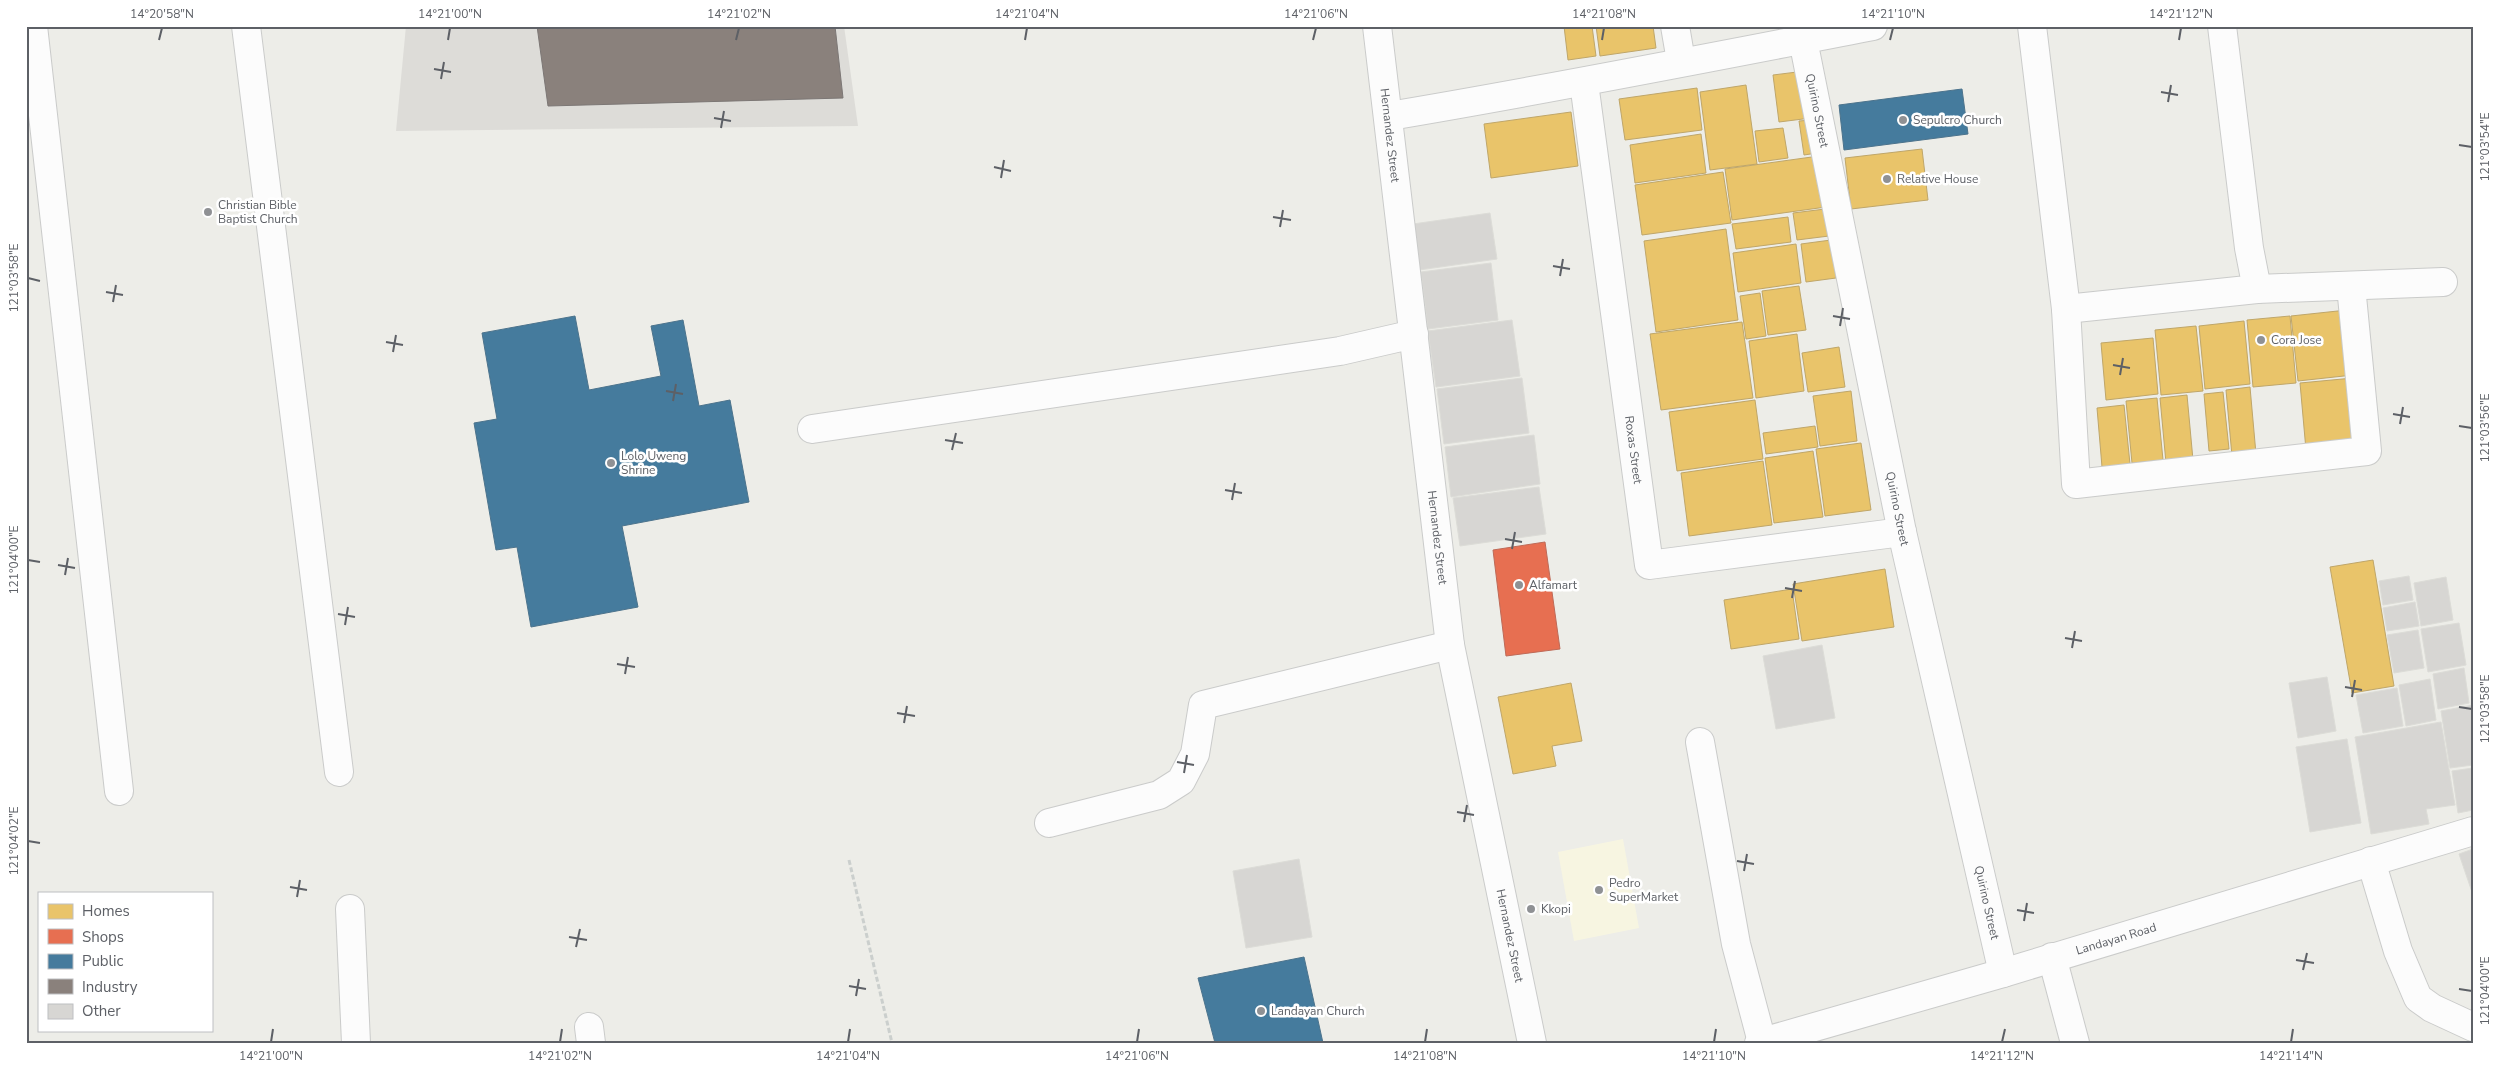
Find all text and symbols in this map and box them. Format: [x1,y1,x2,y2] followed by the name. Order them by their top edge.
[130,6,194,22] text: 14°20'58"N
[418,6,482,22] text: 14°21'00"N
[707,6,771,22] text: 14°21'02"N
[995,6,1059,22] text: 14°21'04"N
[1284,6,1348,22] text: 14°21'06"N
[1572,6,1636,22] text: 14°21'08"N
[1861,6,1925,22] text: 14°21'10"N
[2149,6,2213,22] text: 14°21'12"N
[1802,72,1833,150] street label: Quirino Street
[1376,87,1403,184] street label: Hernandez Street
[1913,112,2002,128] place label: Sepulcro Church
[2477,112,2493,182] text: 121°03'54"E
[1897,114,1909,126] marker: Sepulcro Church
[1897,171,1978,187] place label: Relative House
[1881,173,1893,185] marker: Relative House
[218,197,298,227] place label: Christian Bible Baptist Church
[202,206,214,218] marker: Christian Bible Baptist Church
[6,243,22,313] text: 121°03'58"E
[2271,332,2322,348] place label: Cora Jose
[2255,334,2267,346] marker: Cora Jose
[2477,393,2493,463] text: 121°03'56"E
[1621,415,1646,486] street label: Roxas Street
[621,448,686,478] place label: Lolo Uweng Shrine
[605,457,617,469] marker: Lolo Uweng Shrine
[1882,470,1913,548] street label: Quirino Street
[1424,490,1451,586] street label: Hernandez Street
[6,525,22,595] text: 121°04'00"E
[1529,577,1578,593] place label: Alfamart
[1513,579,1525,591] marker: Alfamart
[2477,674,2493,744] text: 121°03'58"E
[6,806,22,876] text: 121°04'02"E
[1971,864,2003,942] street label: Quirino Street
[1609,875,1679,905] place label: Pedro SuperMarket
[1593,884,1605,896] marker: Pedro SuperMarket
[1492,888,1527,984] street label: Hernandez Street
[38,892,212,1032] legend
[82,901,130,921] text: Homes
[1541,901,1571,917] place label: Kkopi
[1525,903,1537,915] marker: Kkopi
[2074,919,2158,959] street label: Landayan Road
[82,927,124,947] text: Shops
[82,951,123,971] text: Public
[2477,956,2493,1026] text: 121°04'00"E
[82,977,138,997] text: Industry
[82,1001,121,1021] text: Other
[1271,1003,1365,1019] place label: Landayan Church
[1255,1005,1267,1017] marker: Landayan Church
[239,1048,303,1064] text: 14°21'00"N
[528,1048,592,1064] text: 14°21'02"N
[816,1048,880,1064] text: 14°21'04"N
[1105,1048,1169,1064] text: 14°21'06"N
[1393,1048,1457,1064] text: 14°21'08"N
[1682,1048,1746,1064] text: 14°21'10"N
[1970,1048,2034,1064] text: 14°21'12"N
[2259,1048,2323,1064] text: 14°21'14"N

